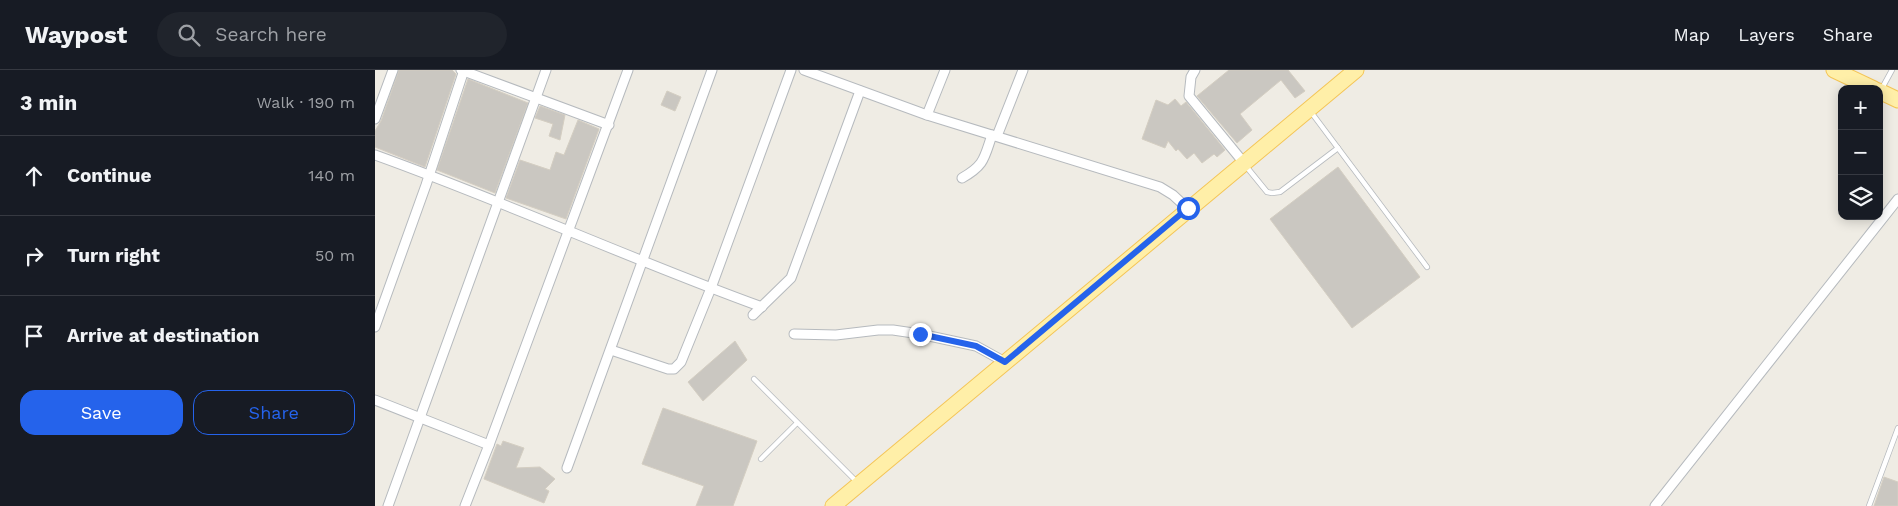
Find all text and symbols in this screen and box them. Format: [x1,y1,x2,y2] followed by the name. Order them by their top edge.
[157,12,507,57] search box
[25,21,127,49] text: Waypost
[175,21,203,49] icon: search
[215,23,327,46] text: Search here
[1673,24,1710,45] text: Map
[1738,24,1795,45] text: Layers
[1823,24,1873,45] text: Share
[1838,85,1883,220] map controls
[1838,85,1883,130] button: +
[20,90,77,115] text: 3 min
[257,93,355,112] text: Walk · 190 m
[1838,130,1883,175] button: −
[20,162,48,190] icon: ahead
[67,164,151,187] text: Continue
[308,166,355,185] text: 140 m
[1838,175,1883,220] button: layers
[1177,197,1200,220] route start
[20,242,48,270] icon: right
[67,244,160,267] text: Turn right
[315,246,355,265] text: 50 m
[20,322,48,350] icon: arrive
[909,323,932,346] route end
[67,324,259,347] text: Arrive at destination
[20,390,183,435] button: Save
[193,390,355,435] button: Share

